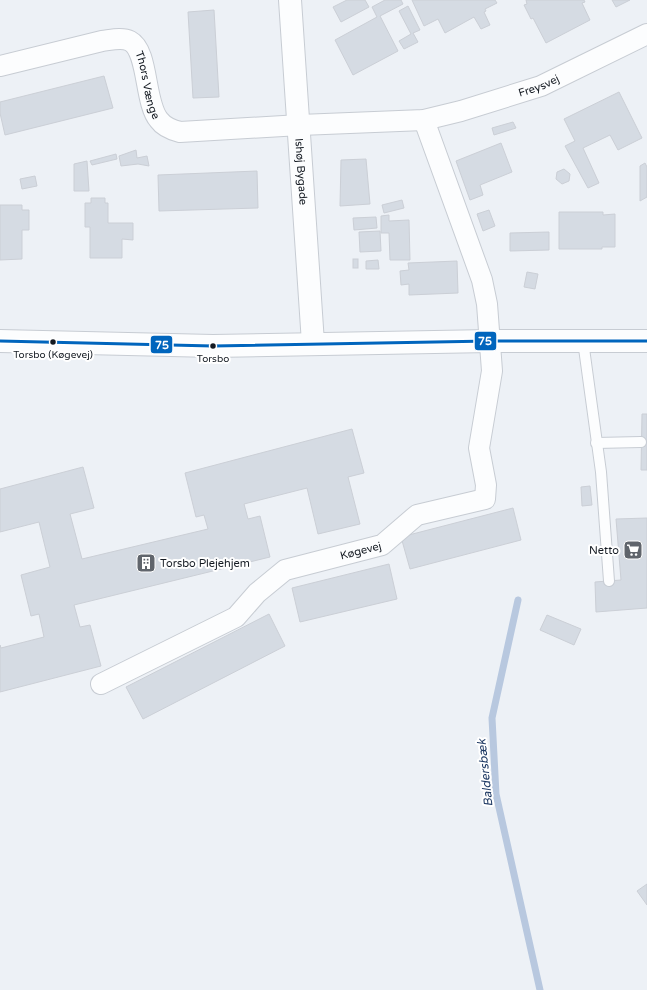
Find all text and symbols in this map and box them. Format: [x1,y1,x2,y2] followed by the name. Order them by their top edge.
[132,49,163,122] street label: Thors Vænge
[517,72,562,100] street label: Freysvej
[292,138,310,206] street label: Ishøj Bygade
[474,331,497,351] line badge: 75
[150,335,173,354] line badge: 75
[478,335,492,348] text: 75
[48,337,58,347] marker: Torsbo (Køgevej)
[155,339,169,352] text: 75
[208,341,218,351] marker: Torsbo
[13,349,93,361] place label: Torsbo (Køgevej)
[197,353,229,365] place label: Torsbo
[339,539,383,563] street label: Køgevej
[622,539,644,561] supermarket icon: Netto
[589,544,619,557] place label: Netto
[135,552,157,574] building icon: Torsbo Plejehjem
[160,557,250,570] place label: Torsbo Plejehjem
[474,737,496,807] water label: Baldersbæk

